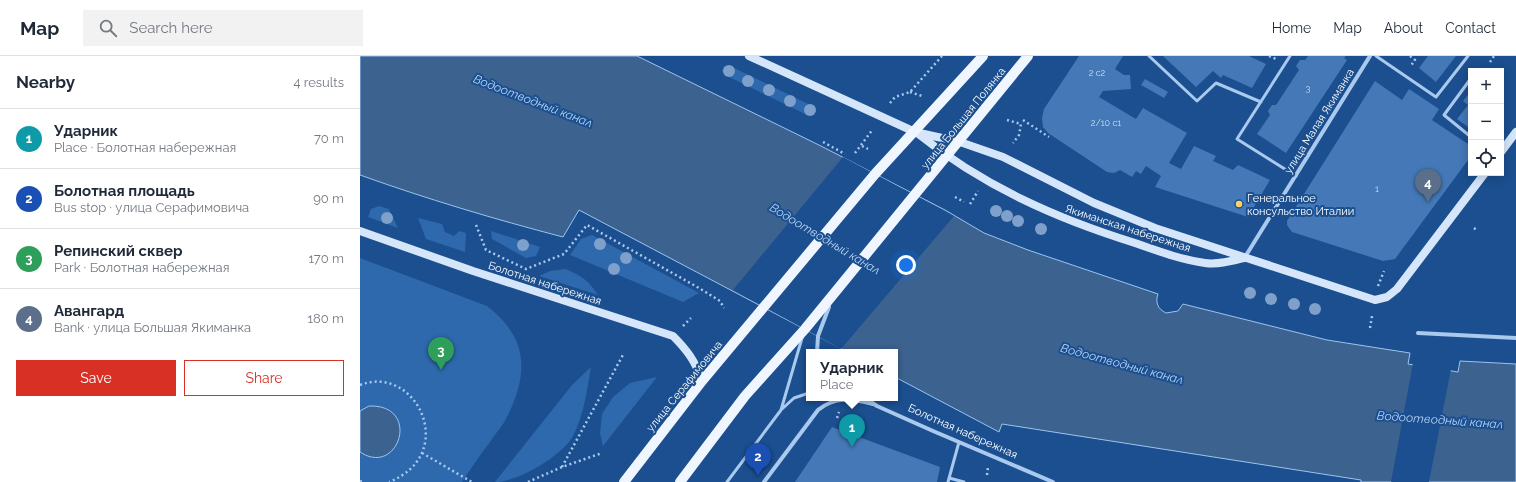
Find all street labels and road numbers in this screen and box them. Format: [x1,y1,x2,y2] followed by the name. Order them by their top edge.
[918,65,1008,172] street label: улица Большая Полянка
[1282,66,1357,176] street label: улица Малая Якиманка
[1063,202,1192,255] street label: Якиманская набережная
[487,259,603,308] street label: Болотная набережная
[644,338,725,434] street label: улица Серафимовича
[906,401,1019,461] street label: Болотная набережная

